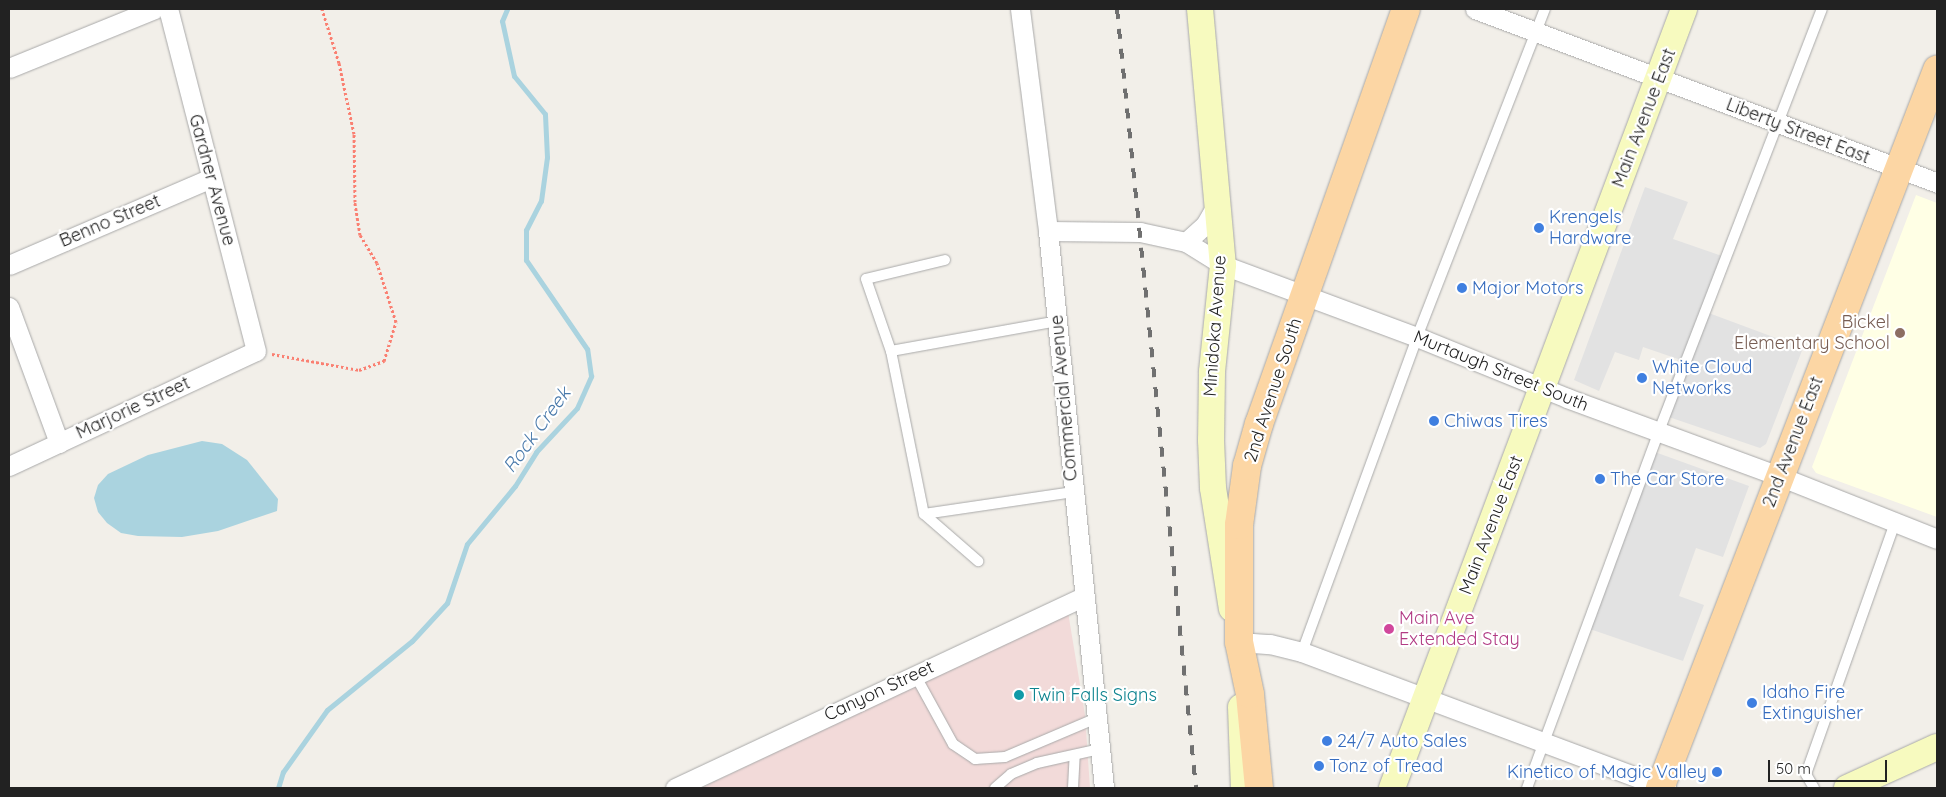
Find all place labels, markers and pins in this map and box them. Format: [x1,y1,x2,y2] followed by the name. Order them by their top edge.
[1549,207,1632,250] place label: Krengels Hardware
[1533,222,1545,234] marker: Krengels Hardware
[1472,277,1583,299] place label: Major Motors
[1456,282,1468,294] marker: Major Motors
[1734,312,1890,354] place label: Bickel Elementary School
[1894,327,1906,339] marker: Bickel Elementary School
[1652,357,1752,399] place label: White Cloud Networks
[1636,372,1648,384] marker: White Cloud Networks
[1444,410,1548,432] place label: Chiwas Tires
[1428,415,1440,427] marker: Chiwas Tires
[1610,468,1724,490] place label: The Car Store
[1594,473,1606,485] marker: The Car Store
[1399,608,1520,650] place label: Main Ave Extended Stay
[1383,623,1395,635] marker: Main Ave Extended Stay
[1762,682,1863,724] place label: Idaho Fire Extinguisher
[1029,684,1157,706] place label: Twin Falls Signs
[1013,689,1025,701] marker: Twin Falls Signs
[1746,697,1758,709] marker: Idaho Fire Extinguisher
[1337,730,1467,752] place label: 24/7 Auto Sales
[1321,735,1333,747] marker: 24/7 Auto Sales
[1329,755,1443,777] place label: Tonz of Tread
[1313,760,1325,772] marker: Tonz of Tread
[1507,761,1707,783] place label: Kinetico of Magic Valley
[1711,766,1723,778] marker: Kinetico of Magic Valley

